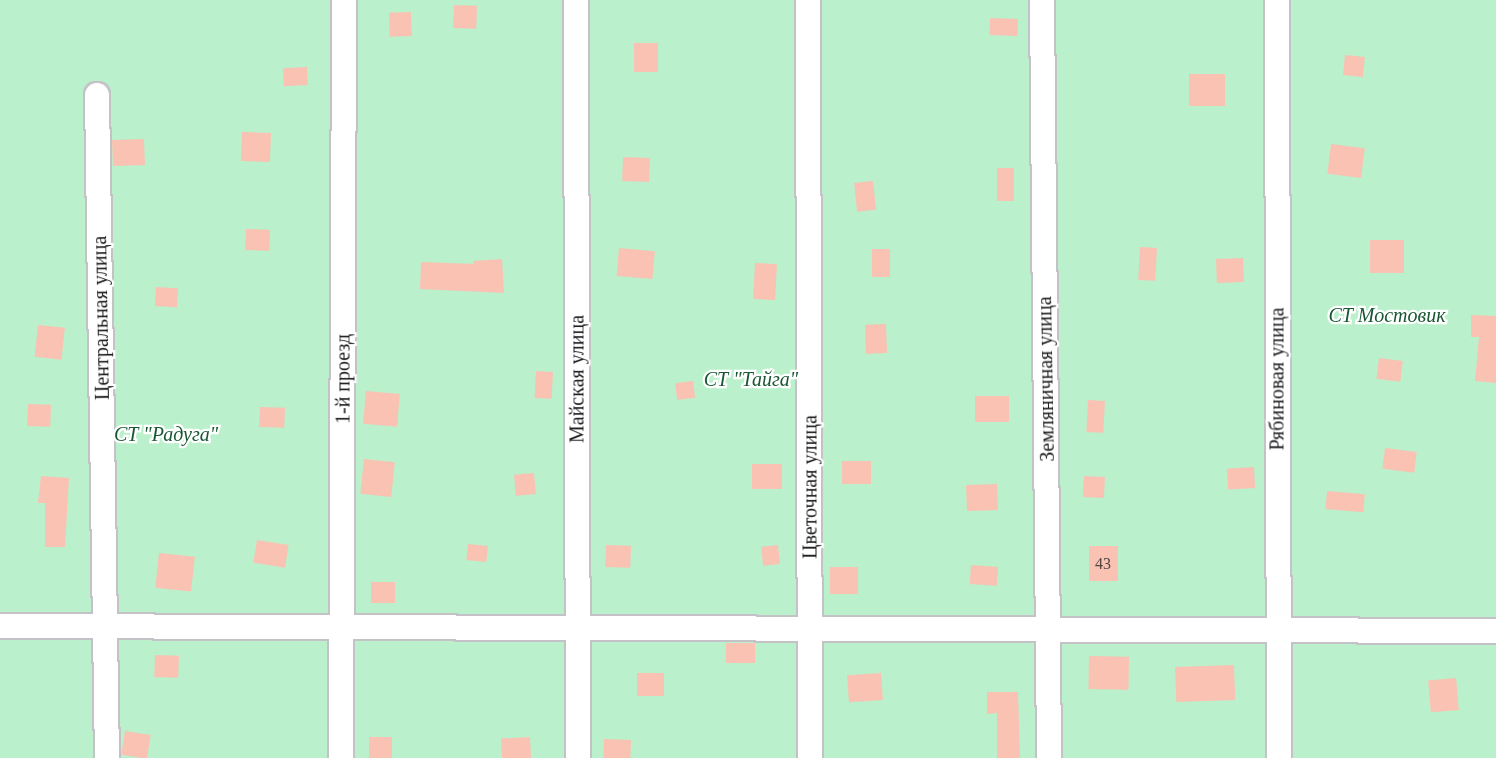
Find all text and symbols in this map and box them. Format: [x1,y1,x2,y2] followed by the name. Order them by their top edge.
[88,236,114,400] street label: Центральная улица
[1033,296,1059,462] street label: Земляничная улица
[1328,303,1446,327] park label: СТ Мостовик
[1265,308,1289,450] street label: Рябиновая улица
[565,315,589,443] street label: Майская улица
[331,334,355,424] street label: 1-й проезд
[704,367,798,391] park label: СТ "Тайга"
[798,415,822,559] street label: Цветочная улица
[114,422,218,446] park label: СТ "Радуга"
[1095,554,1111,574] house number: 43

